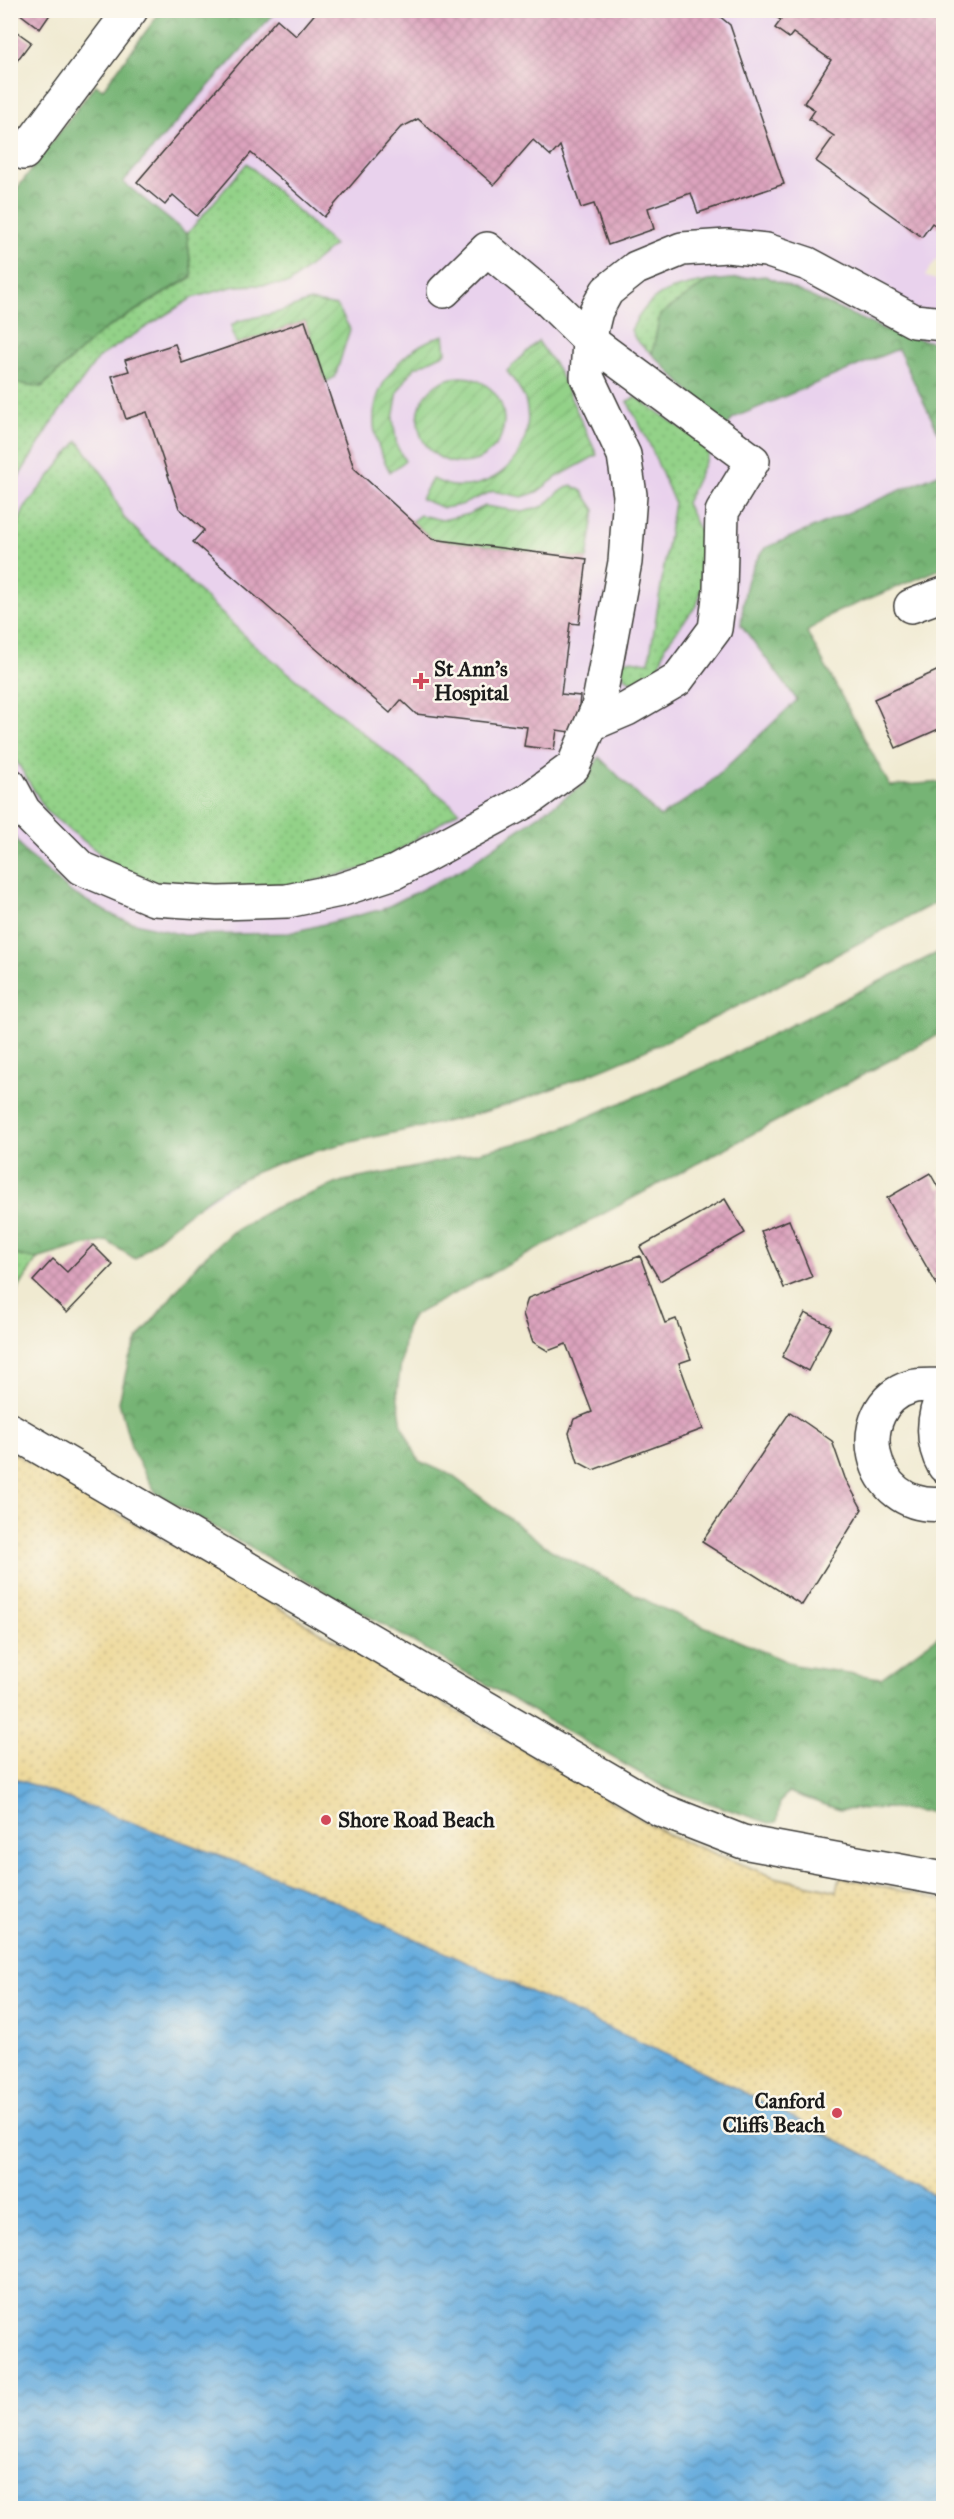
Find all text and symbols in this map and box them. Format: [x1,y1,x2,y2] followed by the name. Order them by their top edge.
[434,656,510,706] place label: St Ann's Hospital
[412,672,430,690] marker: St Ann's Hospital
[338,1807,495,1833] place label: Shore Road Beach
[319,1813,333,1827] marker: Shore Road Beach
[722,2088,825,2138] place label: Canford Cliffs Beach
[830,2106,844,2120] marker: Canford Cliffs Beach

